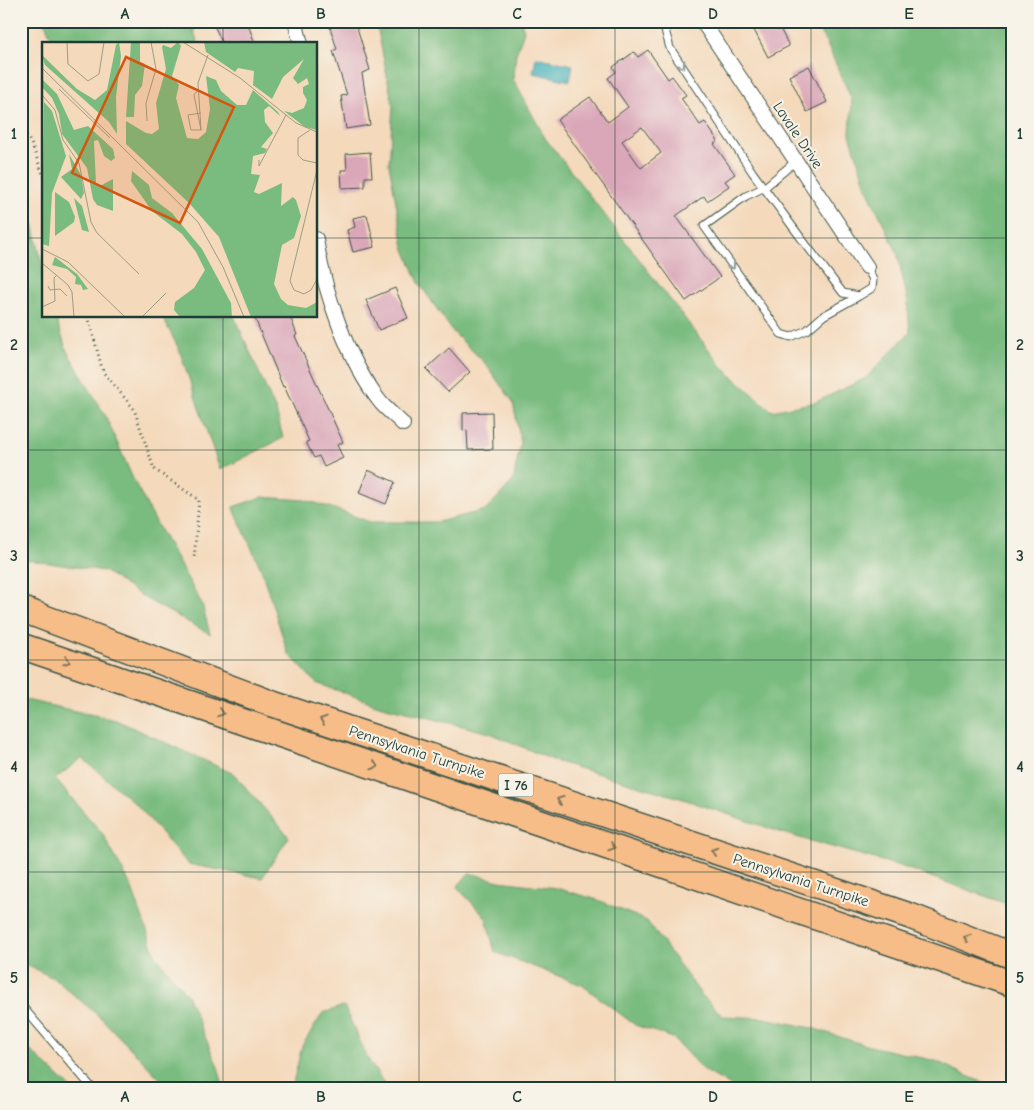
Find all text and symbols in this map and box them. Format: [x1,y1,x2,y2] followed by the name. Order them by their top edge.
[121,5,130,23] text: A
[316,5,326,23] text: B
[512,5,522,23] text: C
[708,5,718,23] text: D
[904,5,914,23] text: E
[42,42,318,318] inset map
[675,60,685,69] one-way arrow
[769,98,827,172] street label: Lavale Drive
[11,125,17,143] text: 1
[1017,125,1023,143] text: 1
[726,260,735,269] one-way arrow
[10,336,18,354] text: 2
[1016,336,1024,354] text: 2
[10,547,18,565] text: 3
[1016,547,1024,565] text: 3
[63,655,71,665] one-way arrow
[217,708,225,718] one-way arrow
[319,716,328,726] one-way arrow
[347,722,488,783] street label: Pennsylvania Turnpike
[10,758,18,776] text: 4
[1016,758,1024,776] text: 4
[370,760,379,770] one-way arrow
[498,774,534,796] road number: I 76
[557,795,565,805] one-way arrow
[607,841,615,851] one-way arrow
[711,847,719,857] one-way arrow
[731,850,872,911] street label: Pennsylvania Turnpike
[963,934,972,945] one-way arrow
[10,969,18,987] text: 5
[1016,969,1024,987] text: 5
[121,1088,130,1106] text: A
[316,1088,326,1106] text: B
[512,1088,522,1106] text: C
[708,1088,718,1106] text: D
[904,1088,914,1106] text: E

